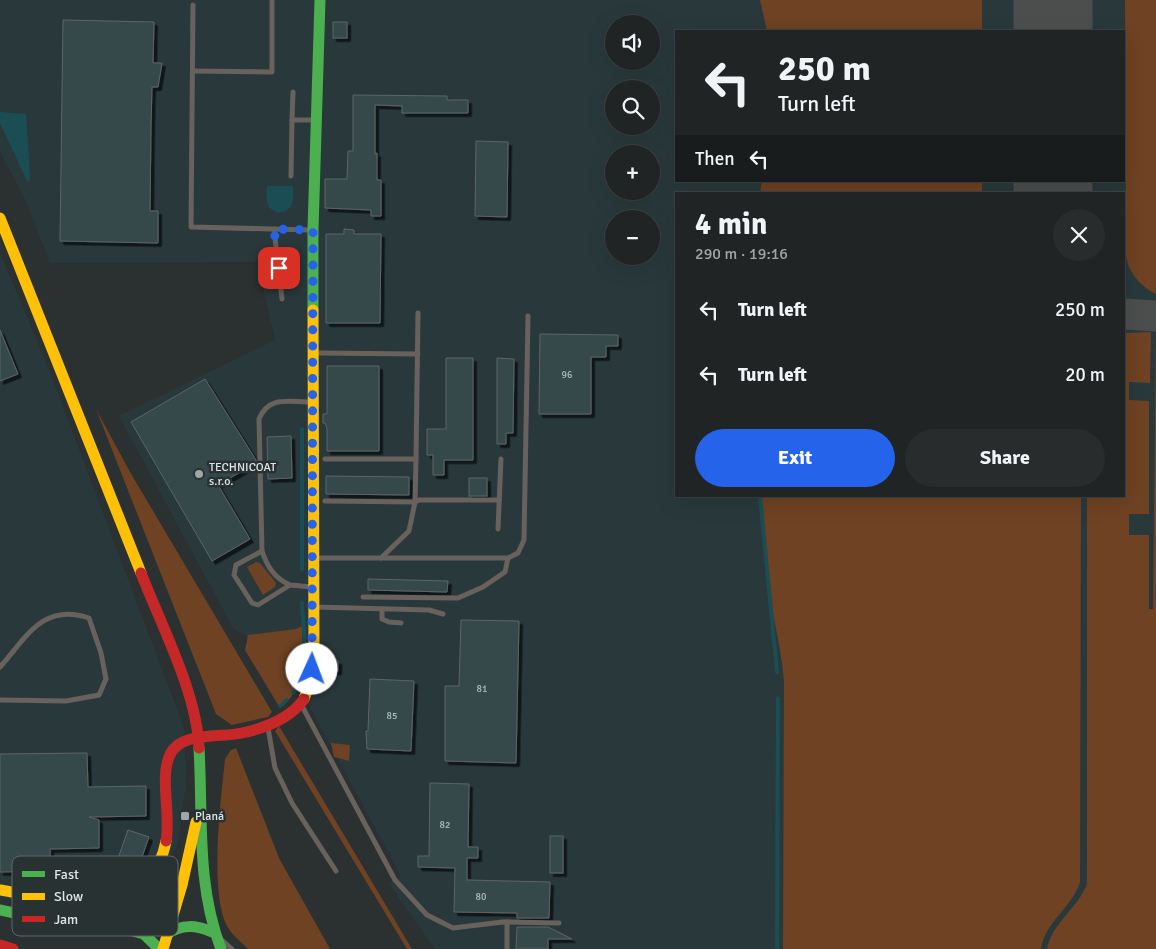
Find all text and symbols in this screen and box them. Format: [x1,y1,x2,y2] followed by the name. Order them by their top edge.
[605,15,660,265] map controls
[605,15,660,70] button: sound
[778,47,871,90] text: 250 m
[695,50,760,115] icon: left
[605,80,660,135] button: search
[778,90,856,117] text: Turn left
[605,145,660,200] button: +
[745,145,773,173] icon: left
[695,147,735,171] text: Then
[695,206,767,243] text: 4 min
[1053,209,1105,261] button: close
[605,210,660,265] button: −
[695,244,788,264] text: 290 m · 19:16
[258,247,300,289] pin
[265,254,293,282] icon: arrive
[695,296,723,324] icon: left
[738,298,807,322] text: Turn left
[1055,298,1105,322] text: 250 m
[695,361,723,389] icon: left
[738,363,807,387] text: Turn left
[1065,363,1105,387] text: 20 m
[562,369,572,381] house number: 96
[695,429,895,487] button: Exit
[905,429,1105,487] button: Share
[209,460,276,489] place label: TECHNICOAT s.r.o.
[193,468,205,480] marker: TECHNICOAT s.r.o.
[285,642,337,694] position arrow
[477,683,487,695] house number: 81
[387,710,397,722] house number: 85
[195,809,224,824] place label: Planá
[179,810,191,822] marker: Planá
[440,819,450,831] house number: 82
[12,856,178,936] legend
[54,866,79,883] text: Fast
[54,888,83,905] text: Slow
[476,891,486,903] house number: 80
[54,911,78,928] text: Jam

